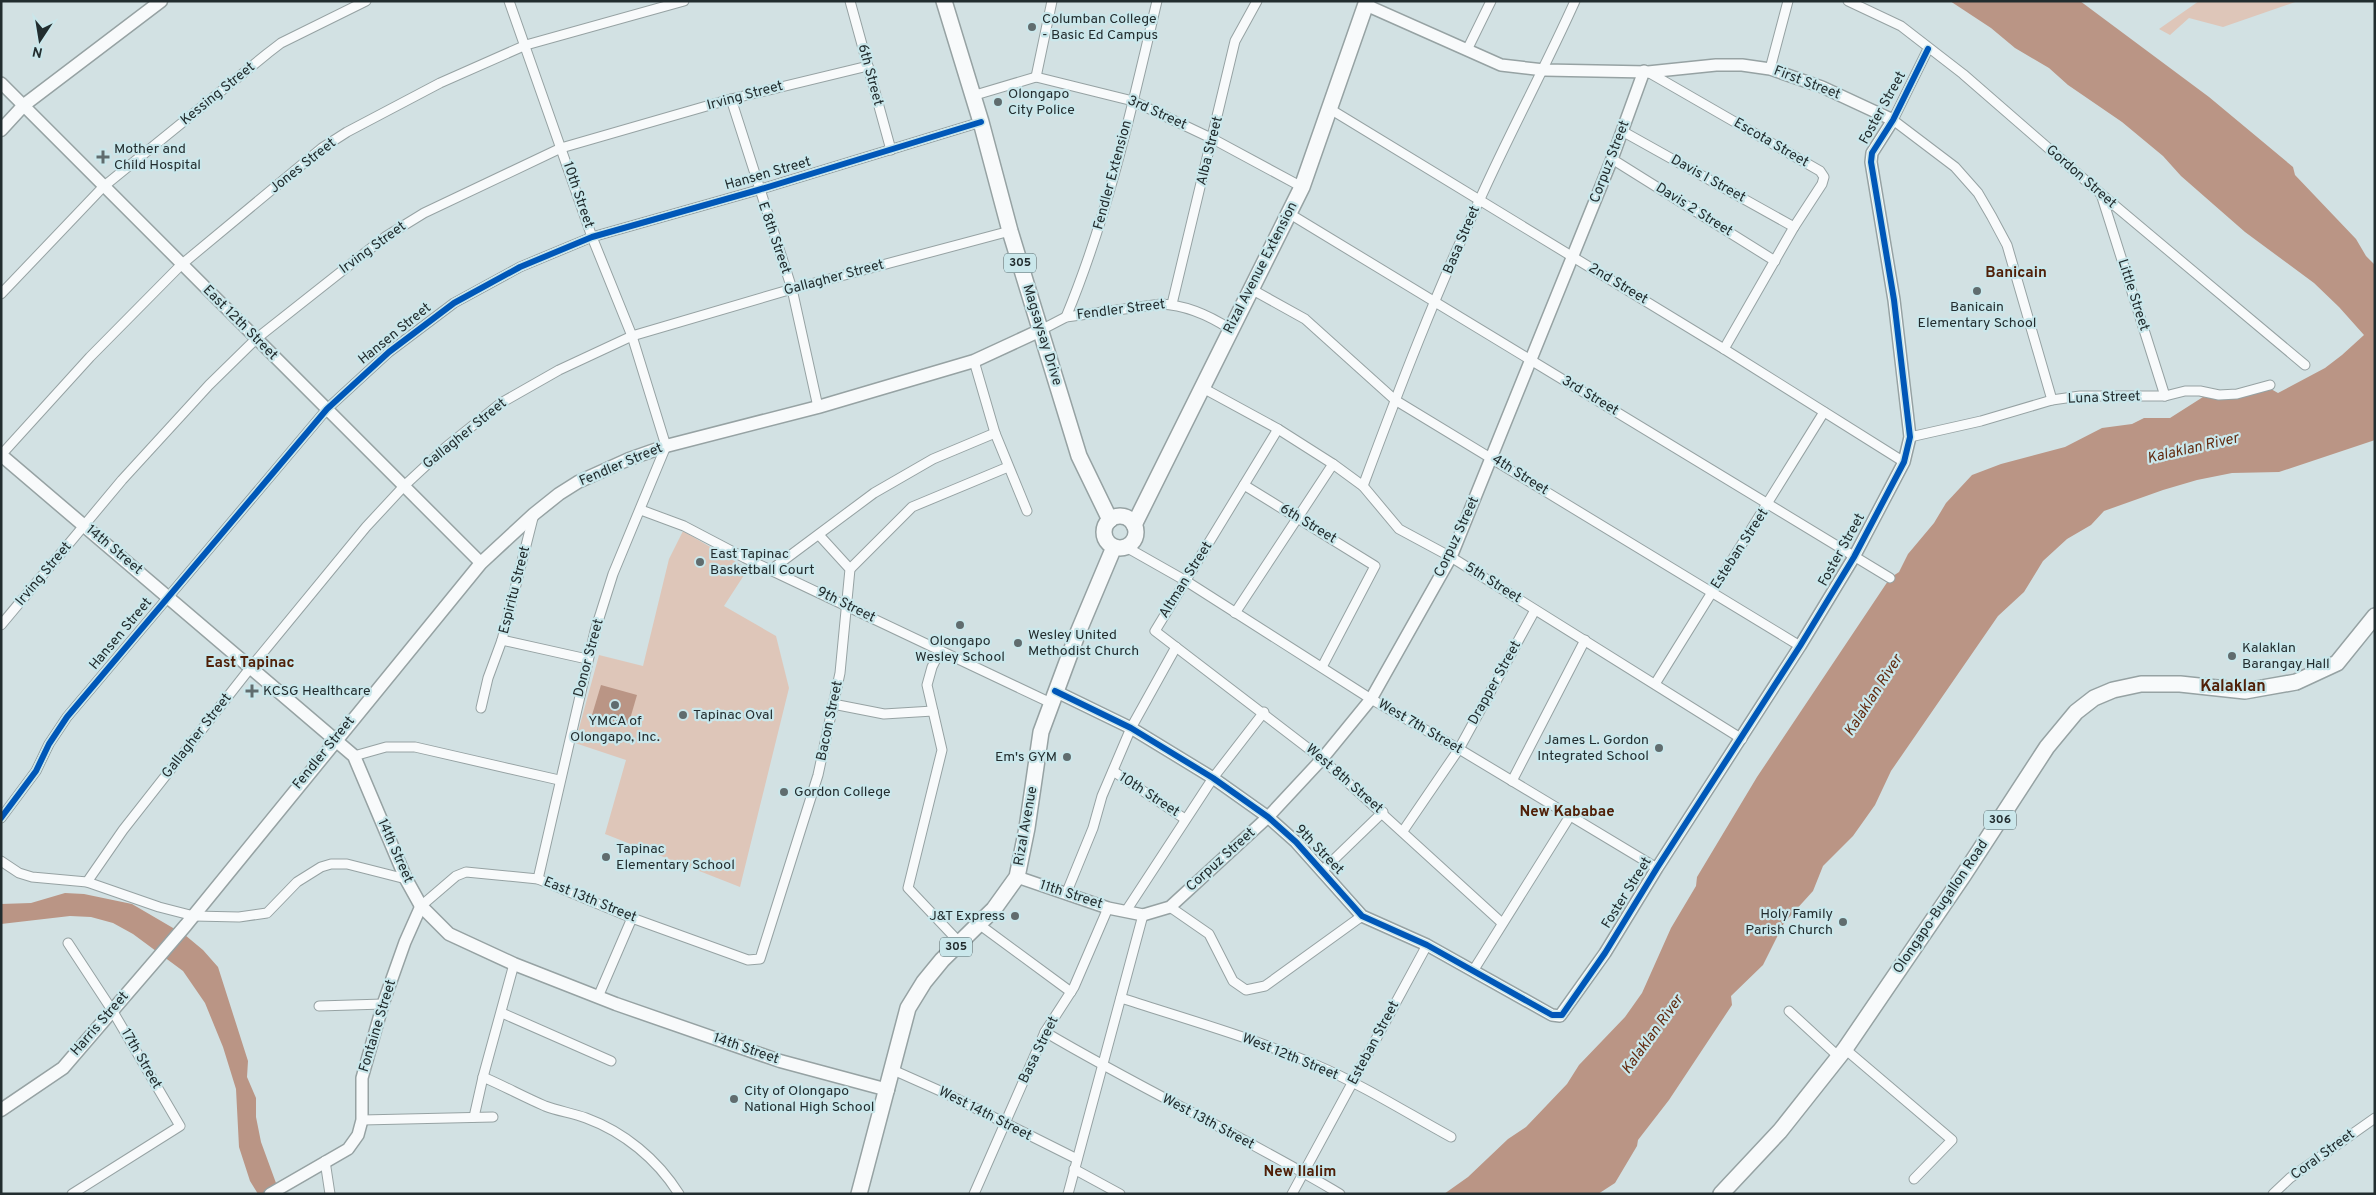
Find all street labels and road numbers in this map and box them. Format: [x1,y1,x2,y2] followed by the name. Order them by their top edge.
[854,42,886,108] street label: 6th Street
[177,59,259,129] street label: Kessing Street
[1771,62,1843,104] street label: First Street
[1856,68,1910,148] street label: Foster Street
[705,78,785,114] street label: Irving Street
[1125,92,1189,134] street label: 3rd Street
[1193,115,1227,187] street label: Alba Street
[1731,115,1811,171] street label: Escota Street
[1586,118,1634,206] street label: Corpuz Street
[1090,119,1136,231] street label: Fendler Extension
[267,135,339,197] street label: Jones Street
[2042,142,2120,212] street label: Gordon Street
[1668,151,1748,207] street label: Davis I Street
[723,154,813,194] street label: Hansen Street
[559,160,597,230] street label: 10th Street
[1652,180,1736,240] street label: Davis 2 Street
[1220,199,1302,337] street label: Rizal Avenue Extension
[754,200,794,276] street label: E 8th Street
[1440,203,1484,277] street label: Basa Street
[336,218,410,278] street label: Irving Street
[1004,254,1036,272] road number: 305
[782,256,886,300] street label: Gallagher Street
[2113,257,2153,333] street label: Little Street
[1585,260,1651,308] street label: 2nd Street
[199,282,281,364] street label: East 12th Street
[1019,282,1065,388] street label: Magsaysay Drive
[1076,296,1166,324] street label: Fendler Street
[355,300,435,368] street label: Hansen Street
[1559,372,1621,420] street label: 3rd Street
[2067,388,2141,408] street label: Luna Street
[420,395,510,473] street label: Gallagher Street
[577,440,665,490] street label: Fendler Street
[1489,451,1551,499] street label: 4th Street
[1431,494,1483,580] street label: Corpuz Street
[1277,500,1339,548] street label: 6th Street
[1708,506,1772,592] street label: Esteban Street
[1815,510,1869,590] street label: Foster Street
[82,522,146,578] street label: 14th Street
[12,539,76,609] street label: Irving Street
[1156,539,1216,621] street label: Altman Street
[496,544,534,636] street label: Espiritu Street
[1462,559,1524,607] street label: 5th Street
[814,584,878,626] street label: 9th Street
[86,595,156,673] street label: Hansen Street
[570,617,608,699] street label: Donor Street
[1465,638,1525,728] street label: Drapper Street
[813,679,847,763] street label: Bacon Street
[159,690,235,782] street label: Gallagher Street
[1375,696,1465,758] street label: West 7th Street
[289,713,359,793] street label: Fendler Street
[1302,741,1386,817] street label: West 8th Street
[1115,769,1183,821] street label: 10th Street
[1011,785,1041,867] street label: Rizal Avenue
[1984,810,2016,830] road number: 306
[373,816,417,886] street label: 14th Street
[1291,821,1347,879] street label: 9th Street
[1183,825,1259,895] street label: Corpuz Street
[1890,837,1992,977] street label: Olongapo-Bugallon Road
[1598,854,1656,932] street label: Foster Street
[541,874,639,926] street label: East 13th Street
[1037,877,1105,913] street label: 11th Street
[940,938,972,956] road number: 305
[356,978,400,1074] street label: Fontaine Street
[67,988,133,1060] street label: Harris Street
[1345,998,1403,1088] street label: Esteban Street
[1016,1014,1062,1086] street label: Basa Street
[117,1026,165,1092] street label: 17th Street
[711,1030,781,1068] street label: 14th Street
[1239,1030,1341,1084] street label: West 12th Street
[936,1083,1034,1145] street label: West 14th Street
[1159,1091,1257,1153] street label: West 13th Street
[2288,1126,2358,1184] street label: Coral Street

